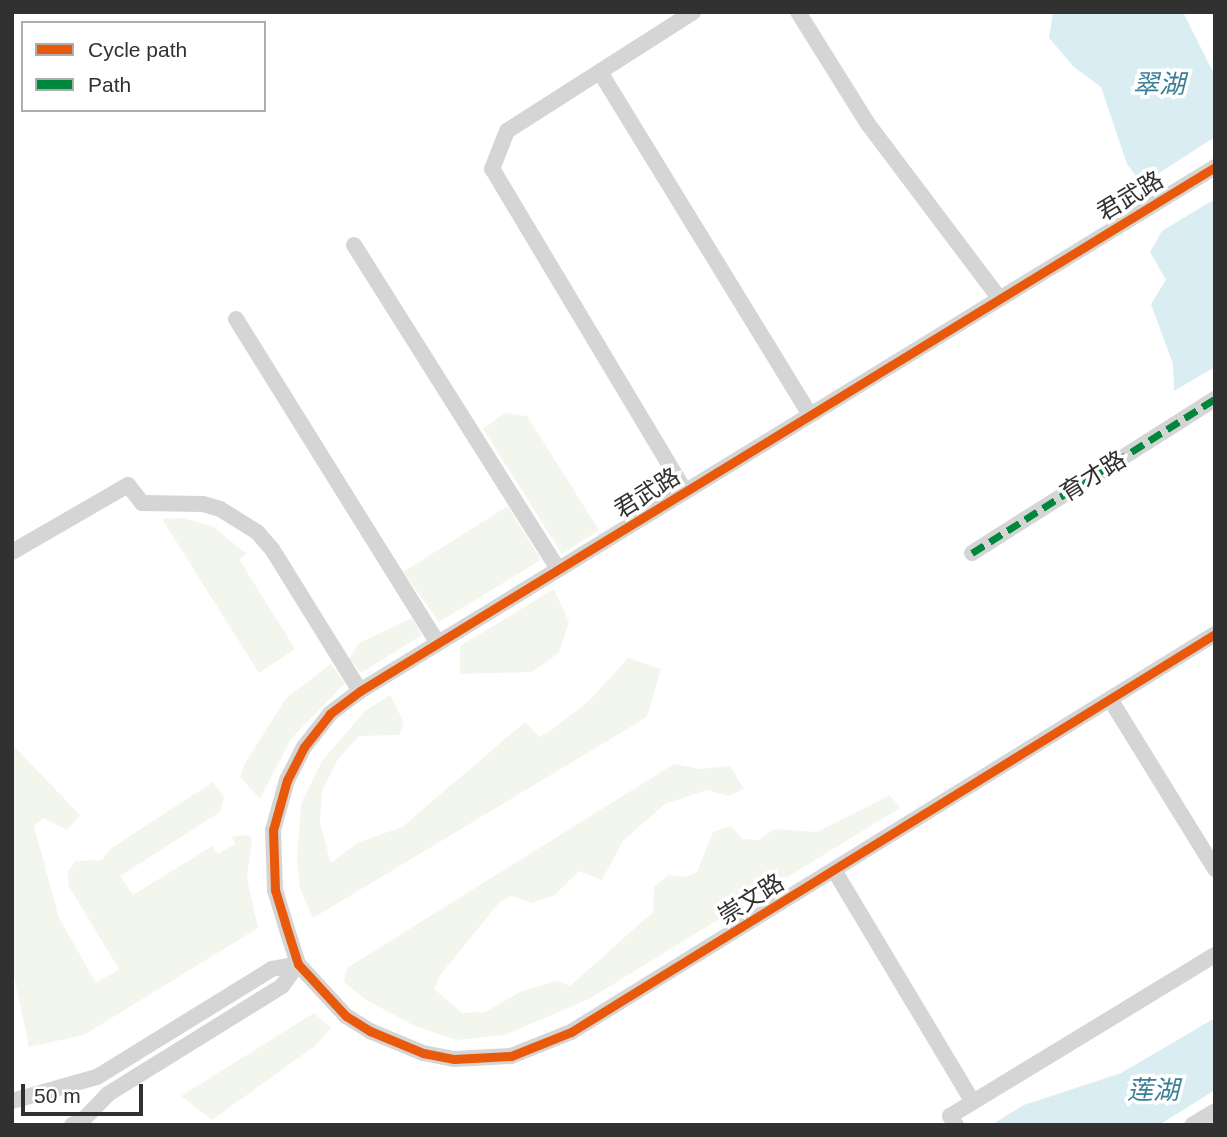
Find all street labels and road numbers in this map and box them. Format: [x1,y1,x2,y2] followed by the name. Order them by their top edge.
[1092,165,1168,227] street label: 君武路
[1055,445,1131,507] street label: 育才路
[609,462,685,524] street label: 君武路
[713,868,789,930] street label: 崇文路

